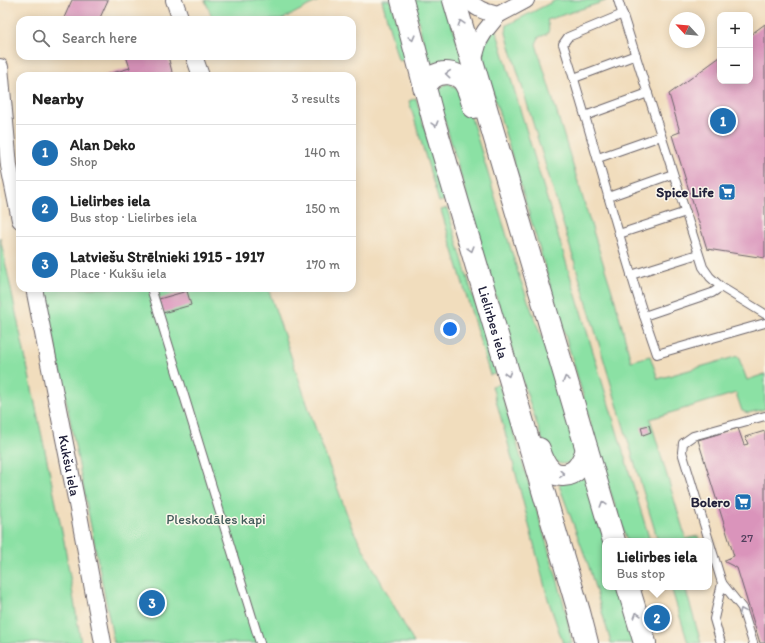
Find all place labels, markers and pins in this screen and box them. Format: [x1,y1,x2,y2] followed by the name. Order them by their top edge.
[710,106,736,136] pin: 1
[717,182,737,202] supermarket icon: Spice Life
[656,184,714,201] place label: Spice Life
[733,492,753,512] supermarket icon: Bolero
[691,494,730,511] place label: Bolero
[139,588,165,618] pin: 3
[644,603,670,633] pin: 2

